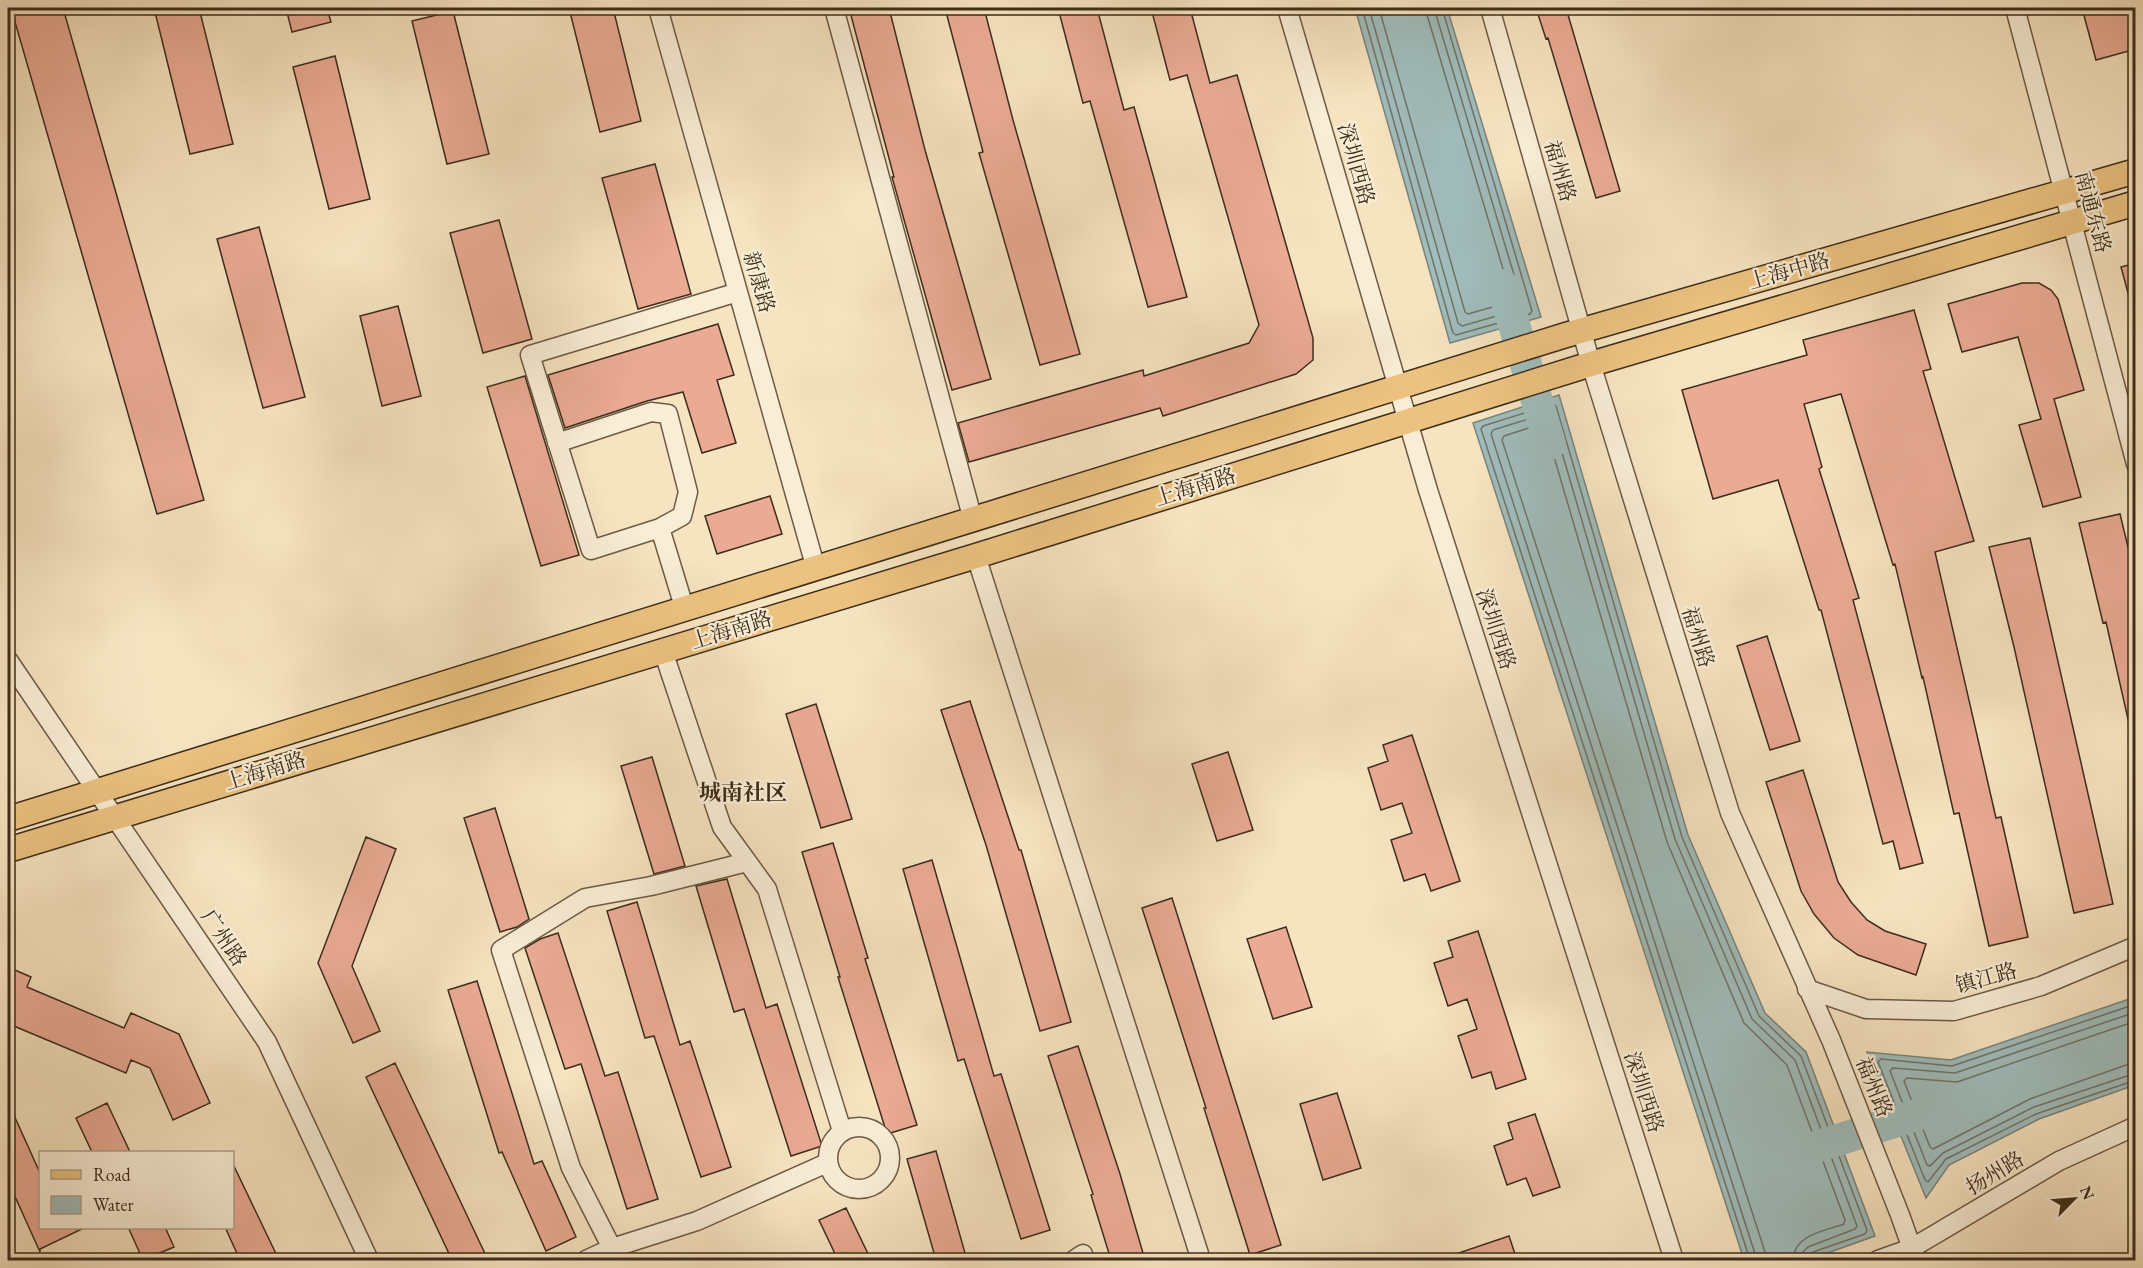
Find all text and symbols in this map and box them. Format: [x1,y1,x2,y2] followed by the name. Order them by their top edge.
[1332,120,1381,208] street label: 深圳西路
[1539,137,1582,205] street label: 福州路
[2070,168,2117,256] street label: 南通东路
[1745,246,1833,295] street label: 上海中路
[738,248,781,316] street label: 新康路
[1151,461,1239,512] street label: 上海南路
[1471,585,1522,673] street label: 深圳西路
[1676,603,1721,671] street label: 福州路
[687,604,775,655] street label: 上海南路
[221,745,309,796] street label: 上海南路
[699,778,787,807] district label: 城南社区
[196,904,253,971] street label: 广州路
[1952,956,2020,999] street label: 镇江路
[1619,1048,1670,1136] street label: 深圳西路
[1850,1053,1899,1121] street label: 福州路
[1961,1145,2029,1200] street label: 扬州路
[39,1151,234,1229] legend
[93,1163,132,1186] text: Road
[2044,1169,2104,1229] north arrow
[2075,1183,2099,1203] text: N
[93,1193,134,1216] text: Water

